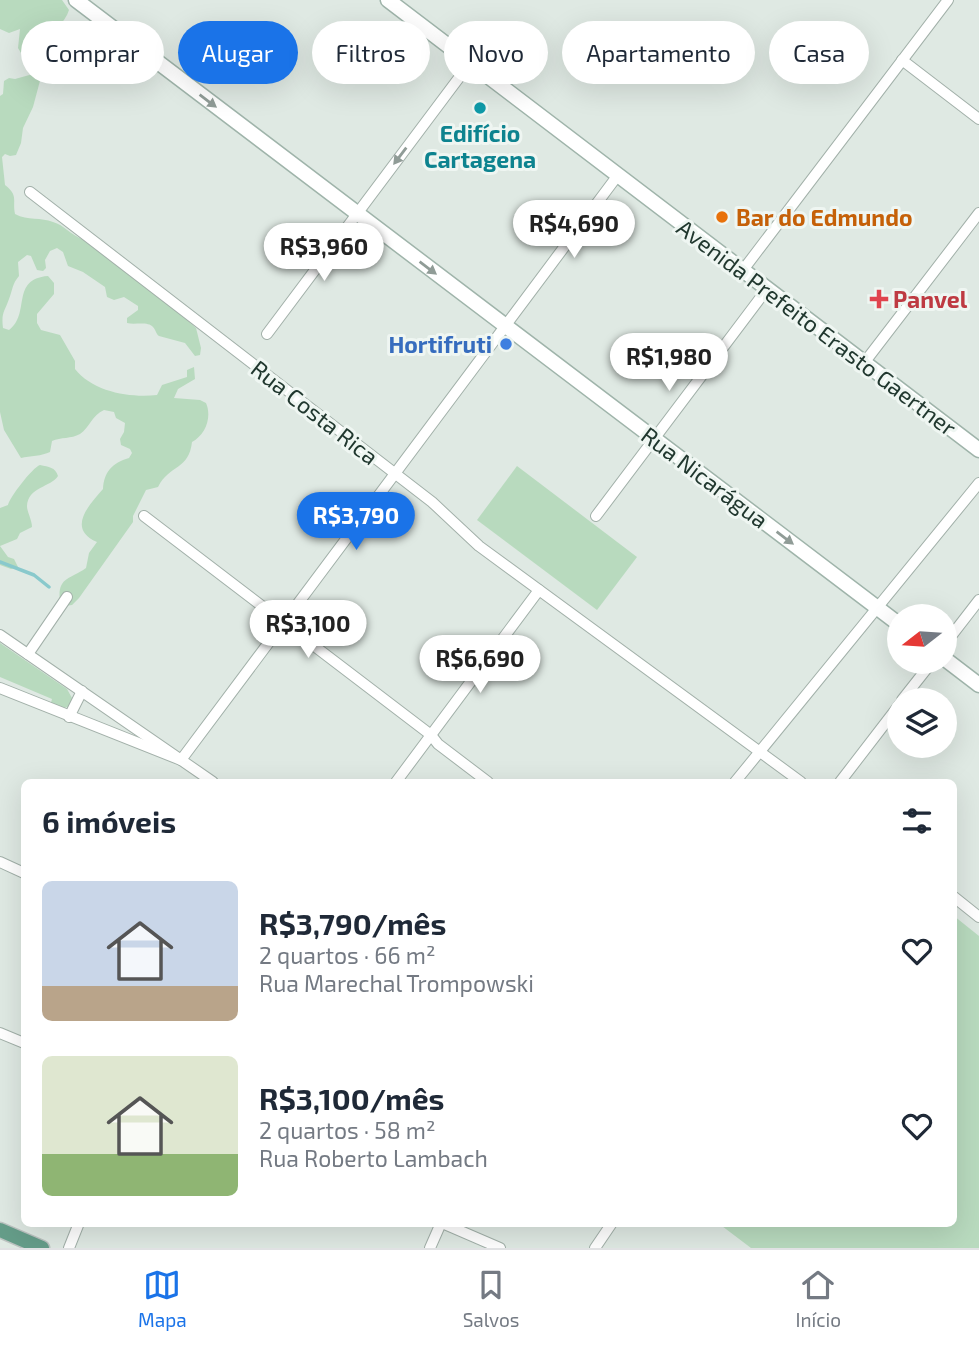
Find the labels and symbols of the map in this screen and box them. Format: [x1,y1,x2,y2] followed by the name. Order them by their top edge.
[199,93,217,107] one-way arrow
[472,100,488,116] marker: Edifício Cartagena
[424,119,536,173] place label: Edifício Cartagena
[393,147,407,166] one-way arrow
[509,201,639,260] pin: R$4,690
[736,203,913,231] place label: Bar do Edmundo
[714,209,730,225] marker: Bar do Edmundo
[672,213,962,441] street label: Avenida Prefeito Erasto Gaertner
[259,224,389,283] pin: R$3,960
[419,260,437,275] one-way arrow
[893,285,968,313] place label: Panvel
[871,291,887,307] marker: Panvel
[388,330,492,358] place label: Hortifruti
[604,334,734,393] pin: R$1,980
[498,336,514,352] marker: Hortifruti
[246,354,384,470] street label: Rua Costa Rica
[636,420,774,534] street label: Rua Nicarágua
[291,492,421,552] pin: R$3,790
[776,531,794,546] one-way arrow
[243,600,373,660] pin: R$3,100
[887,604,957,674] north arrow
[415,636,545,695] pin: R$6,690

